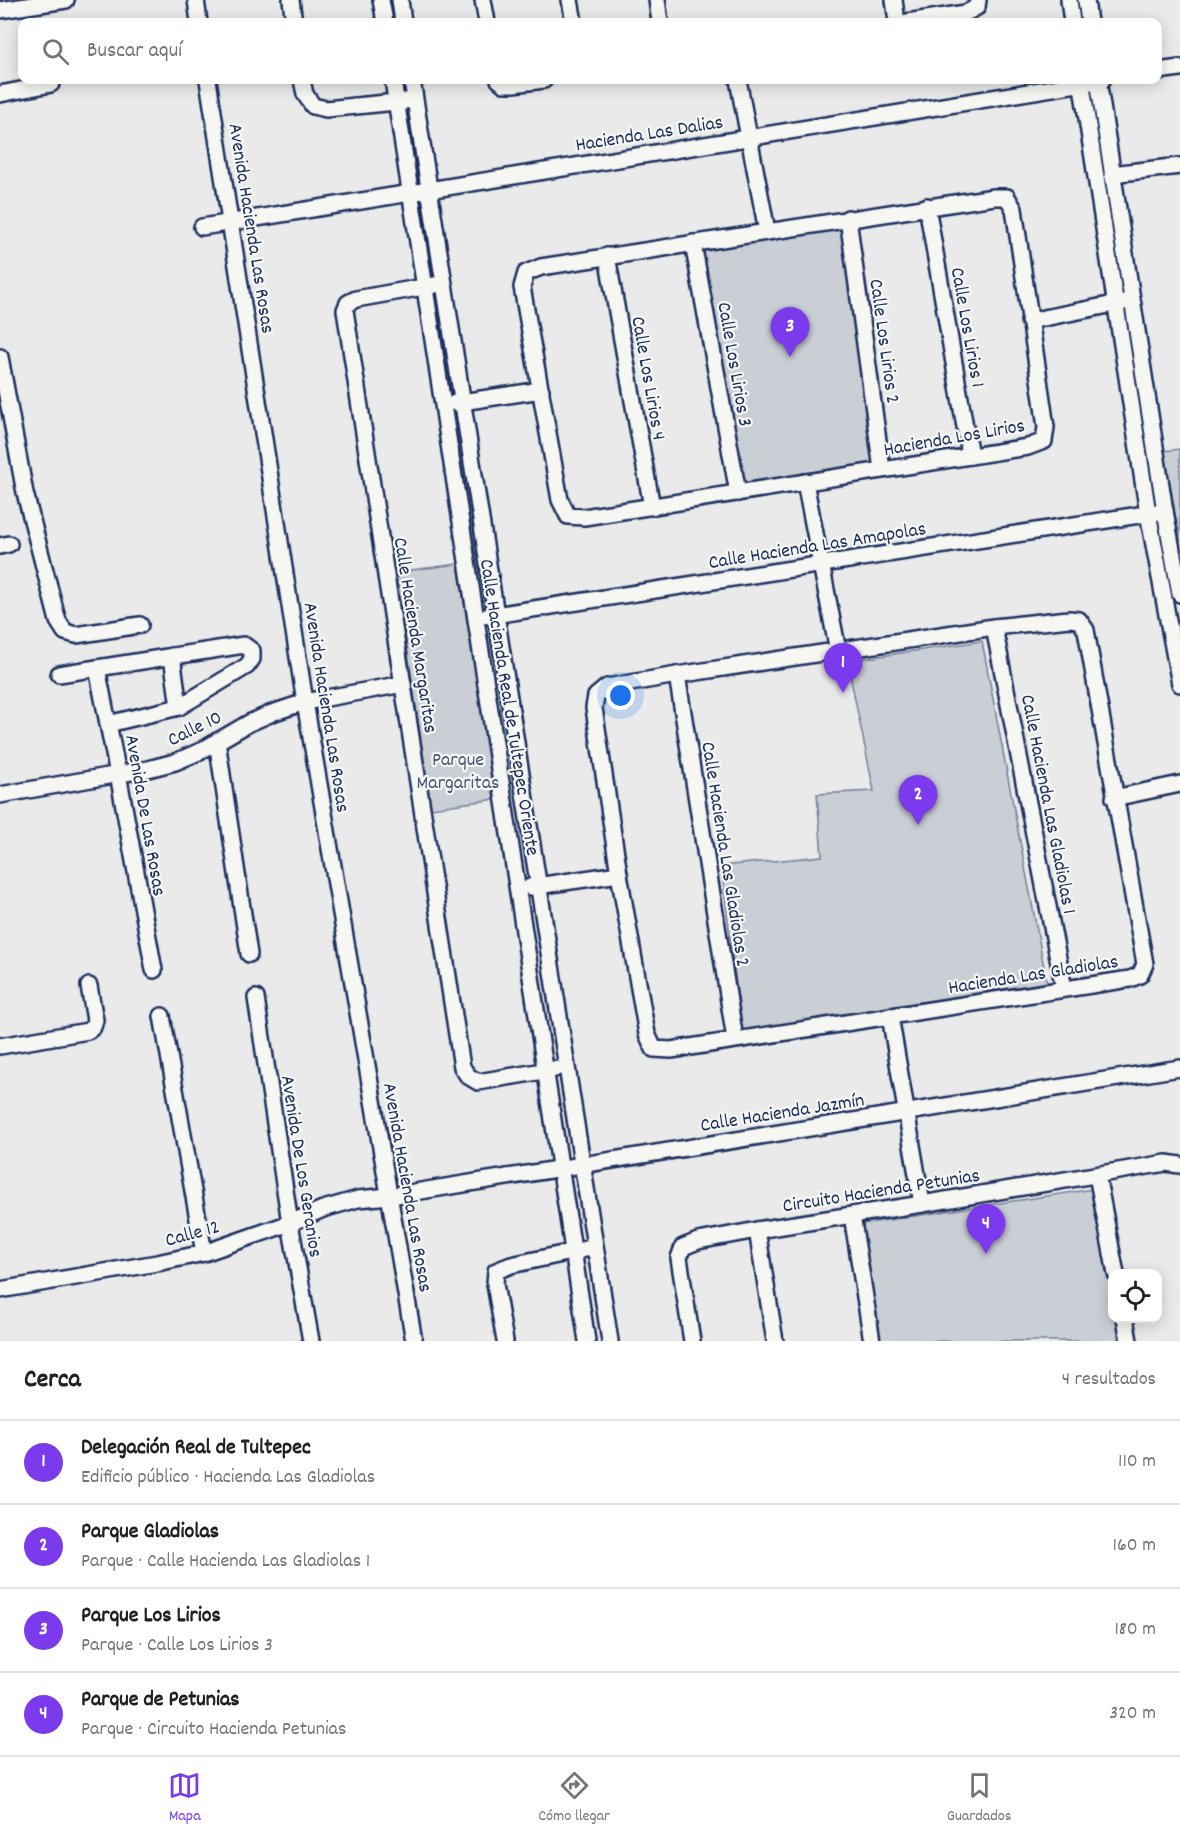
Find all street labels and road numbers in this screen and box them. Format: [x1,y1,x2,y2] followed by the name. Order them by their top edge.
[574,109,725,160] street label: Hacienda Las Dalias
[220,121,280,336] street label: Avenida Hacienda Las Rosas
[942,265,990,390] street label: Calle Los Lirios 1
[860,277,906,406] street label: Calle Los Lirios 2
[708,300,758,429] street label: Calle Los Lirios 3
[622,314,672,443] street label: Calle Los Lirios 4
[882,413,1027,465] street label: Hacienda Los Lirios
[707,516,928,578] street label: Calle Hacienda Las Amapolas
[385,536,443,735] street label: Calle Hacienda Margaritas
[471,557,545,858] street label: Calle Hacienda Real de Tultepec Oriente
[295,600,355,815] street label: Avenida Hacienda Las Rosas
[1012,692,1082,917] street label: Calle Hacienda Las Gladiolas 1
[163,705,227,755] street label: Calle 10
[116,733,172,898] street label: Avenida De Las Rosas
[692,740,756,969] street label: Calle Hacienda Las Gladiolas 2
[946,949,1121,1003] street label: Hacienda Las Gladiolas
[272,1073,328,1260] street label: Avenida De Los Geranios
[374,1080,438,1295] street label: Avenida Hacienda Las Rosas
[698,1087,867,1141] street label: Calle Hacienda Jazmín
[781,1163,982,1221] street label: Circuito Hacienda Petunias
[162,1214,223,1256] street label: Calle 12

